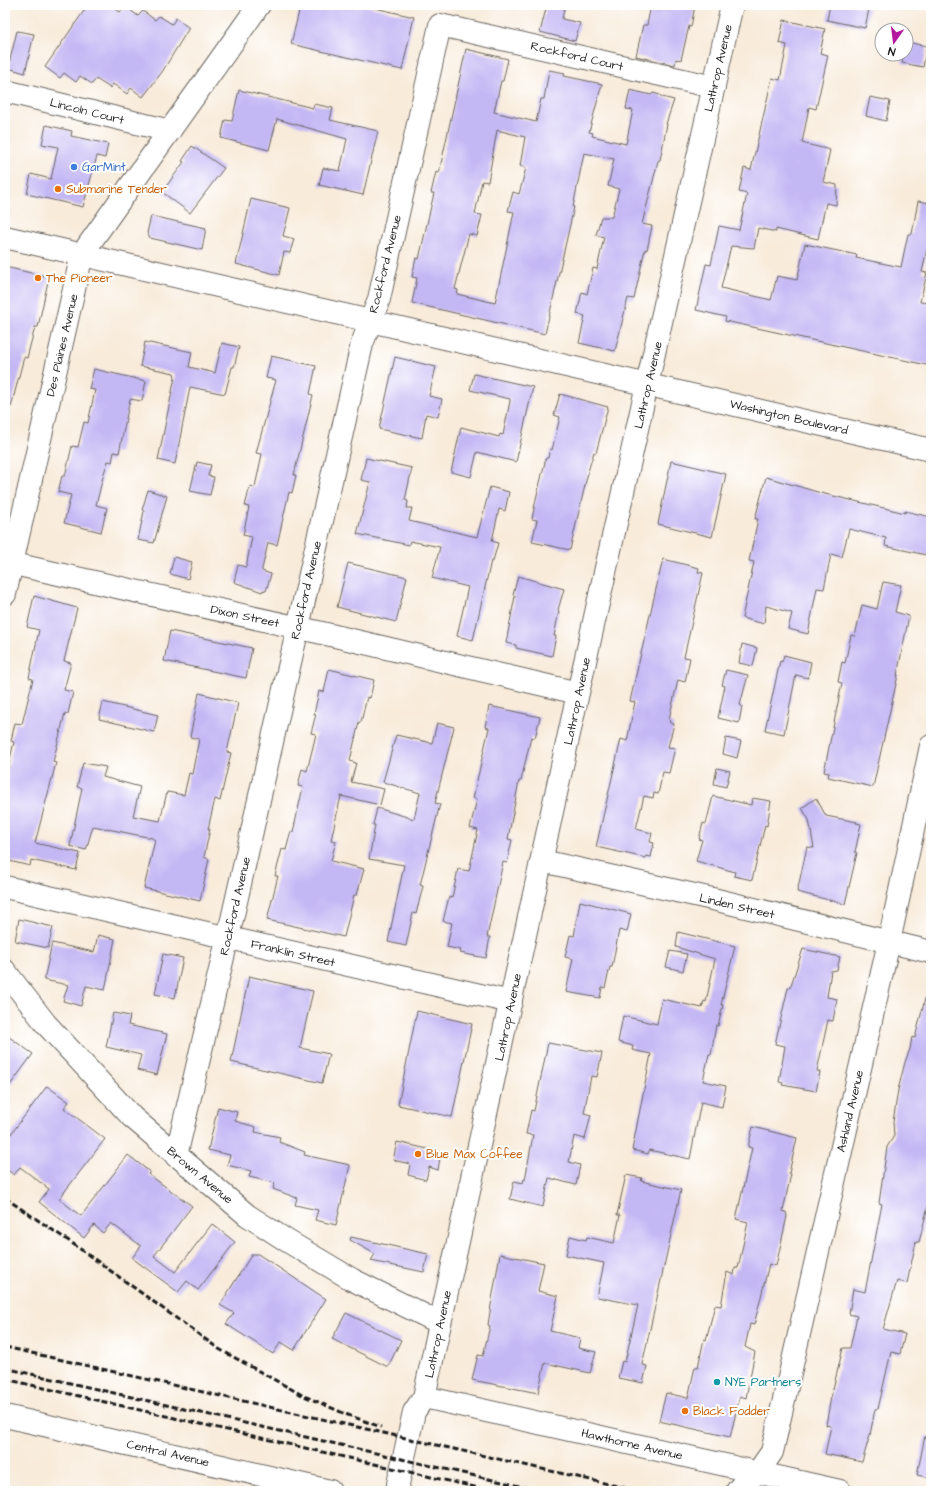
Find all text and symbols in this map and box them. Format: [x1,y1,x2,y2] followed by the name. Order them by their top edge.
[700,22,737,113] street label: Lathrop Avenue
[874,22,914,62] north arrow
[529,38,625,75] street label: Rockford Court
[886,43,897,59] text: N
[48,94,126,129] street label: Lincoln Court
[82,159,126,176] place label: GarMint
[69,162,79,172] marker: GarMint
[66,181,167,198] place label: Submarine Tender
[53,184,63,194] marker: Submarine Tender
[365,213,406,315] street label: Rockford Avenue
[46,270,113,287] place label: The Pioneer
[33,273,43,283] marker: The Pioneer
[42,292,83,398] street label: Des Plaines Avenue
[630,339,667,430] street label: Lathrop Avenue
[728,396,850,440] street label: Washington Boulevard
[287,539,326,641] street label: Rockford Avenue
[209,601,281,632] street label: Dixon Street
[560,655,595,746] street label: Lathrop Avenue
[216,855,255,957] street label: Rockford Avenue
[698,890,776,923] street label: Linden Street
[249,936,337,971] street label: Franklin Street
[491,971,526,1062] street label: Lathrop Avenue
[833,1068,868,1154] street label: Ashland Avenue
[163,1143,237,1208] street label: Brown Avenue
[426,1146,523,1163] place label: Blue Max Coffee
[413,1149,423,1159] marker: Blue Max Coffee
[421,1288,456,1379] street label: Lathrop Avenue
[725,1374,801,1391] place label: NYE Partners
[712,1377,722,1387] marker: NYE Partners
[693,1403,770,1420] place label: Black Fodder
[680,1406,690,1416] marker: Black Fodder
[580,1425,685,1465] street label: Hawthorne Avenue
[125,1436,211,1471] street label: Central Avenue

